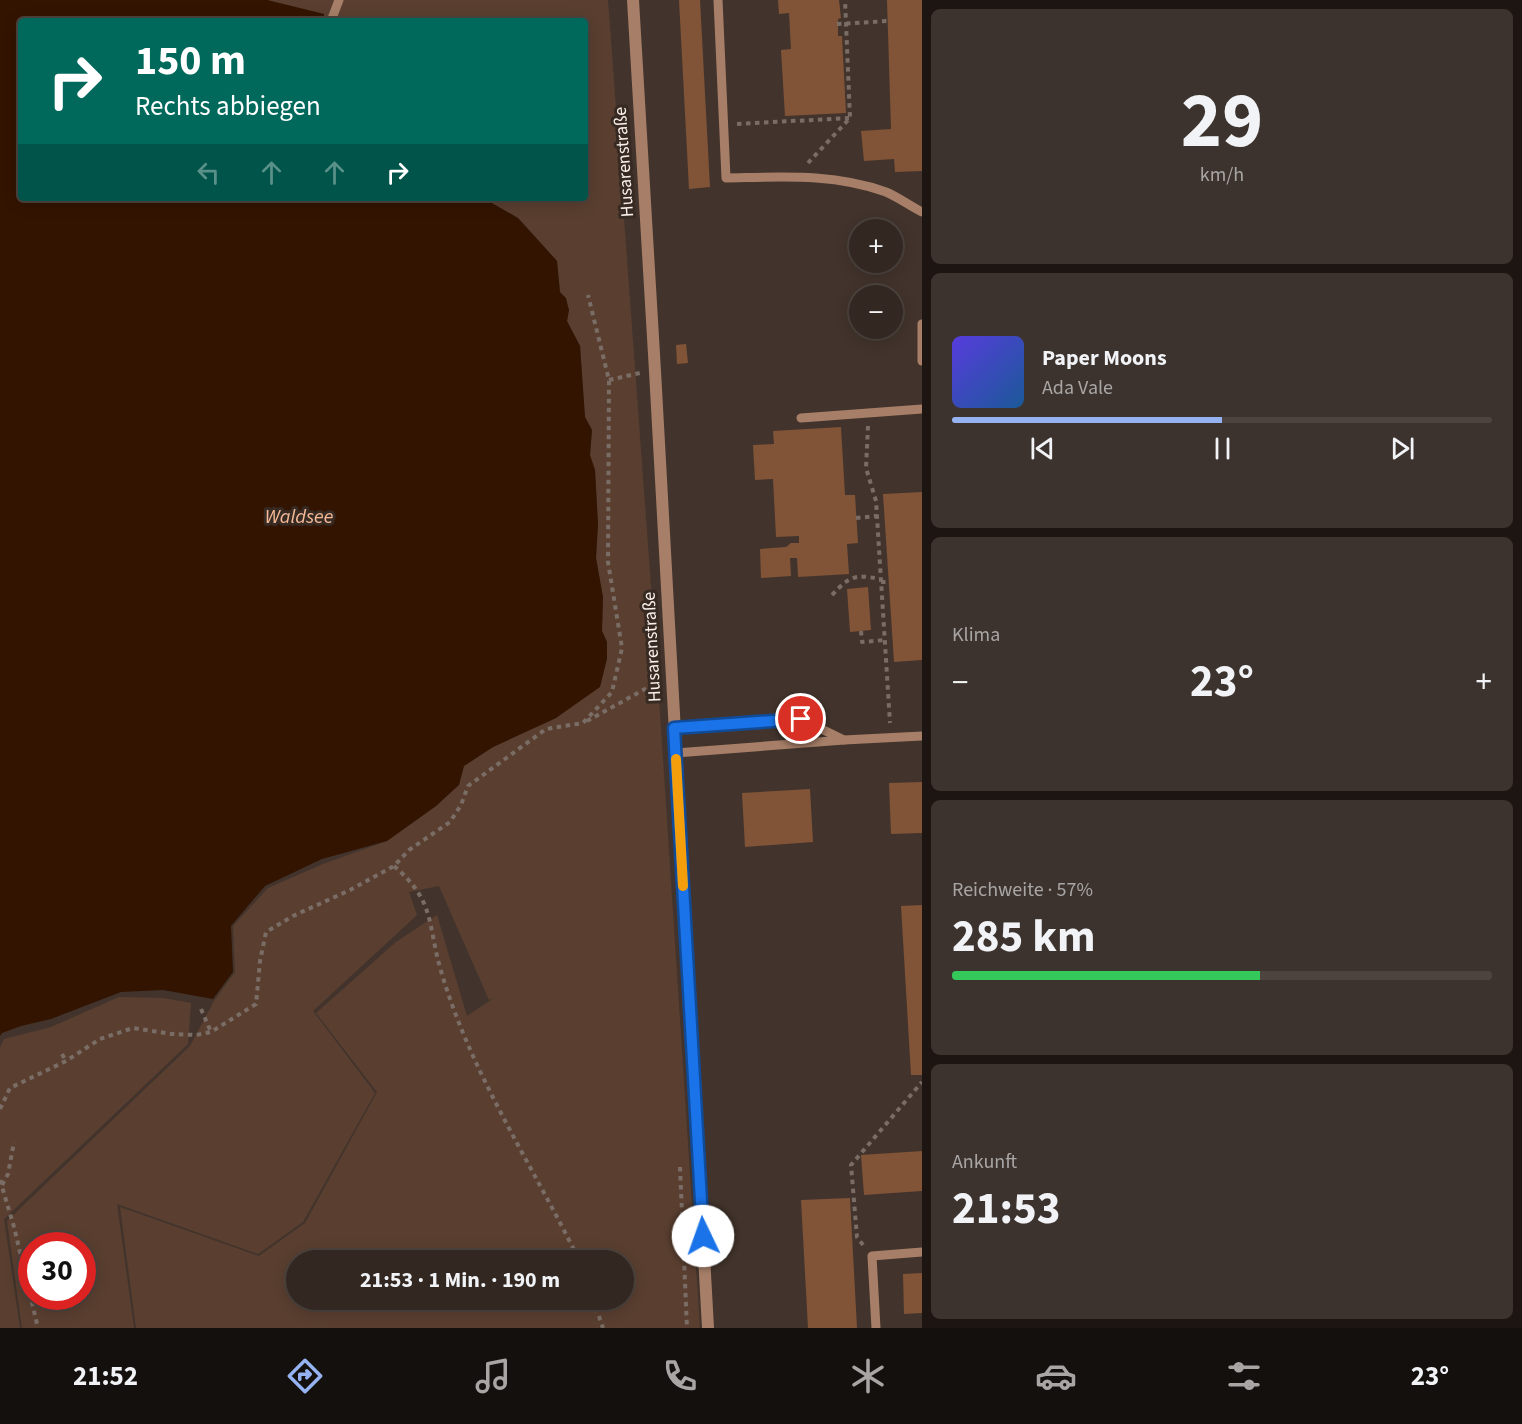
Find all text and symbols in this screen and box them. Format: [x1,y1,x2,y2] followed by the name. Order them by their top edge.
[135,31,246,91] text: 150 m
[36,42,114,120] icon: right
[1181,66,1263,177] text: 29
[135,87,321,126] text: Rechts abbiegen
[608,106,640,218] street label: Husarenstraße
[192,156,225,189] icon: left
[255,156,288,189] icon: ahead
[318,156,351,189] icon: ahead
[381,156,414,189] icon: right
[1200,161,1244,189] text: km/h
[849,219,903,339] map controls
[849,219,903,273] button: +
[849,285,903,339] button: −
[1042,342,1167,374] text: Paper Moons
[1042,374,1113,402] text: Ada Vale
[1026,432,1059,465] icon: previous
[1206,432,1239,465] icon: pause
[1386,432,1419,465] icon: next
[265,503,333,531] water label: Waldsee
[637,591,667,703] street label: Husarenstraße
[952,621,1000,649] text: Klima
[1190,650,1254,714] text: 23°
[952,659,968,706] text: −
[1476,659,1492,706] text: +
[775,693,826,744] pin
[784,702,817,735] icon: arrive
[952,876,1093,904] text: Reichweite · 57%
[952,905,1096,969] text: 285 km
[952,1148,1017,1176] text: Ankunft
[952,1177,1061,1241] text: 21:53
[671,1204,735,1268] position arrow
[18,1232,96,1310] speed limit sign: 30
[360,1264,560,1296] text: 21:53 · 1 Min. · 190 m
[284,1355,326,1397] icon: directions
[472,1355,514,1397] icon: music
[659,1355,701,1397] icon: phone
[847,1355,889,1397] icon: climate
[1035,1355,1077,1397] icon: car
[1223,1355,1265,1397] icon: filters
[73,1357,138,1396] text: 21:52
[1411,1357,1449,1396] text: 23°

